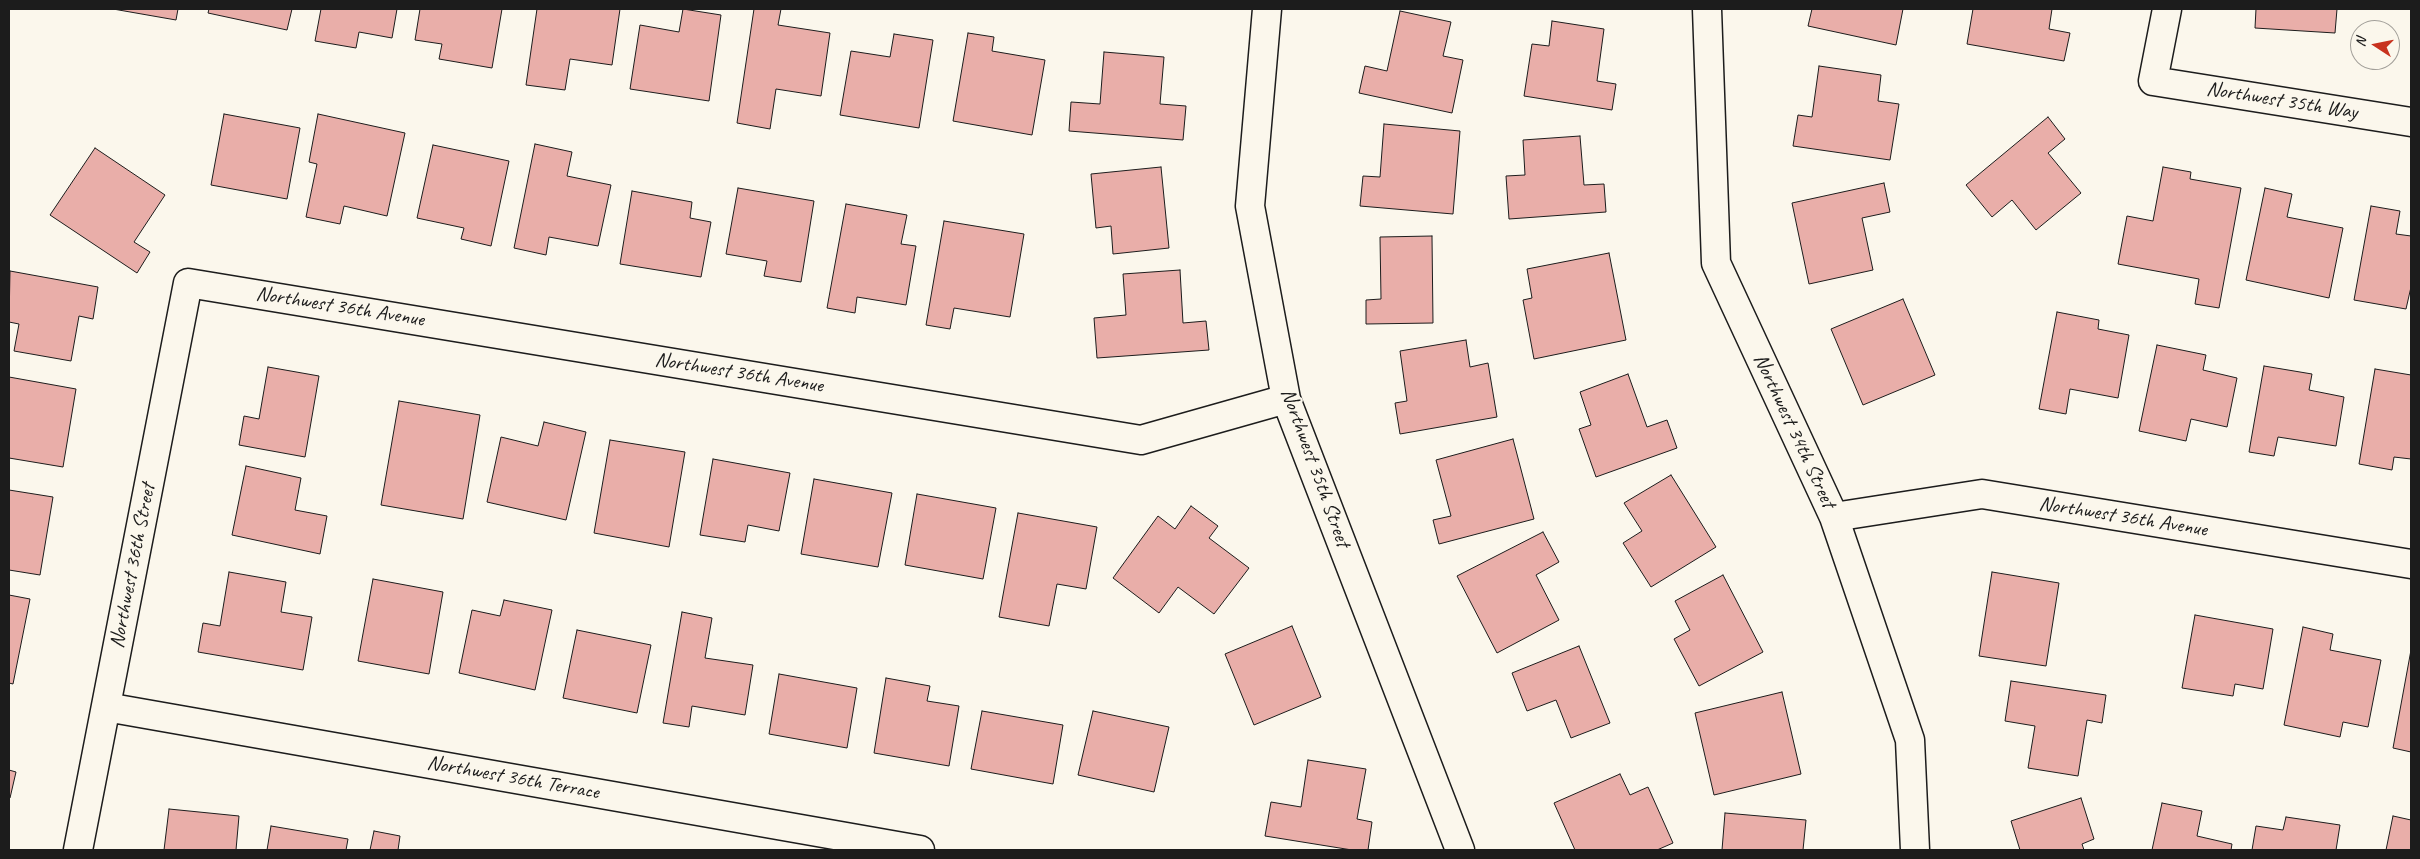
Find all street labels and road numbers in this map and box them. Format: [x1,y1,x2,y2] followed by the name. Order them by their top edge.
[2205,77,2359,125] street label: Northwest 35th Way
[254,281,426,333] street label: Northwest 36th Avenue
[653,347,825,399] street label: Northwest 36th Avenue
[1747,350,1841,512] street label: Northwest 34th Street
[1275,385,1355,551] street label: Northwest 35th Street
[105,482,161,650] street label: Northwest 36th Street
[2037,491,2209,543] street label: Northwest 36th Avenue
[425,750,601,806] street label: Northwest 36th Terrace

